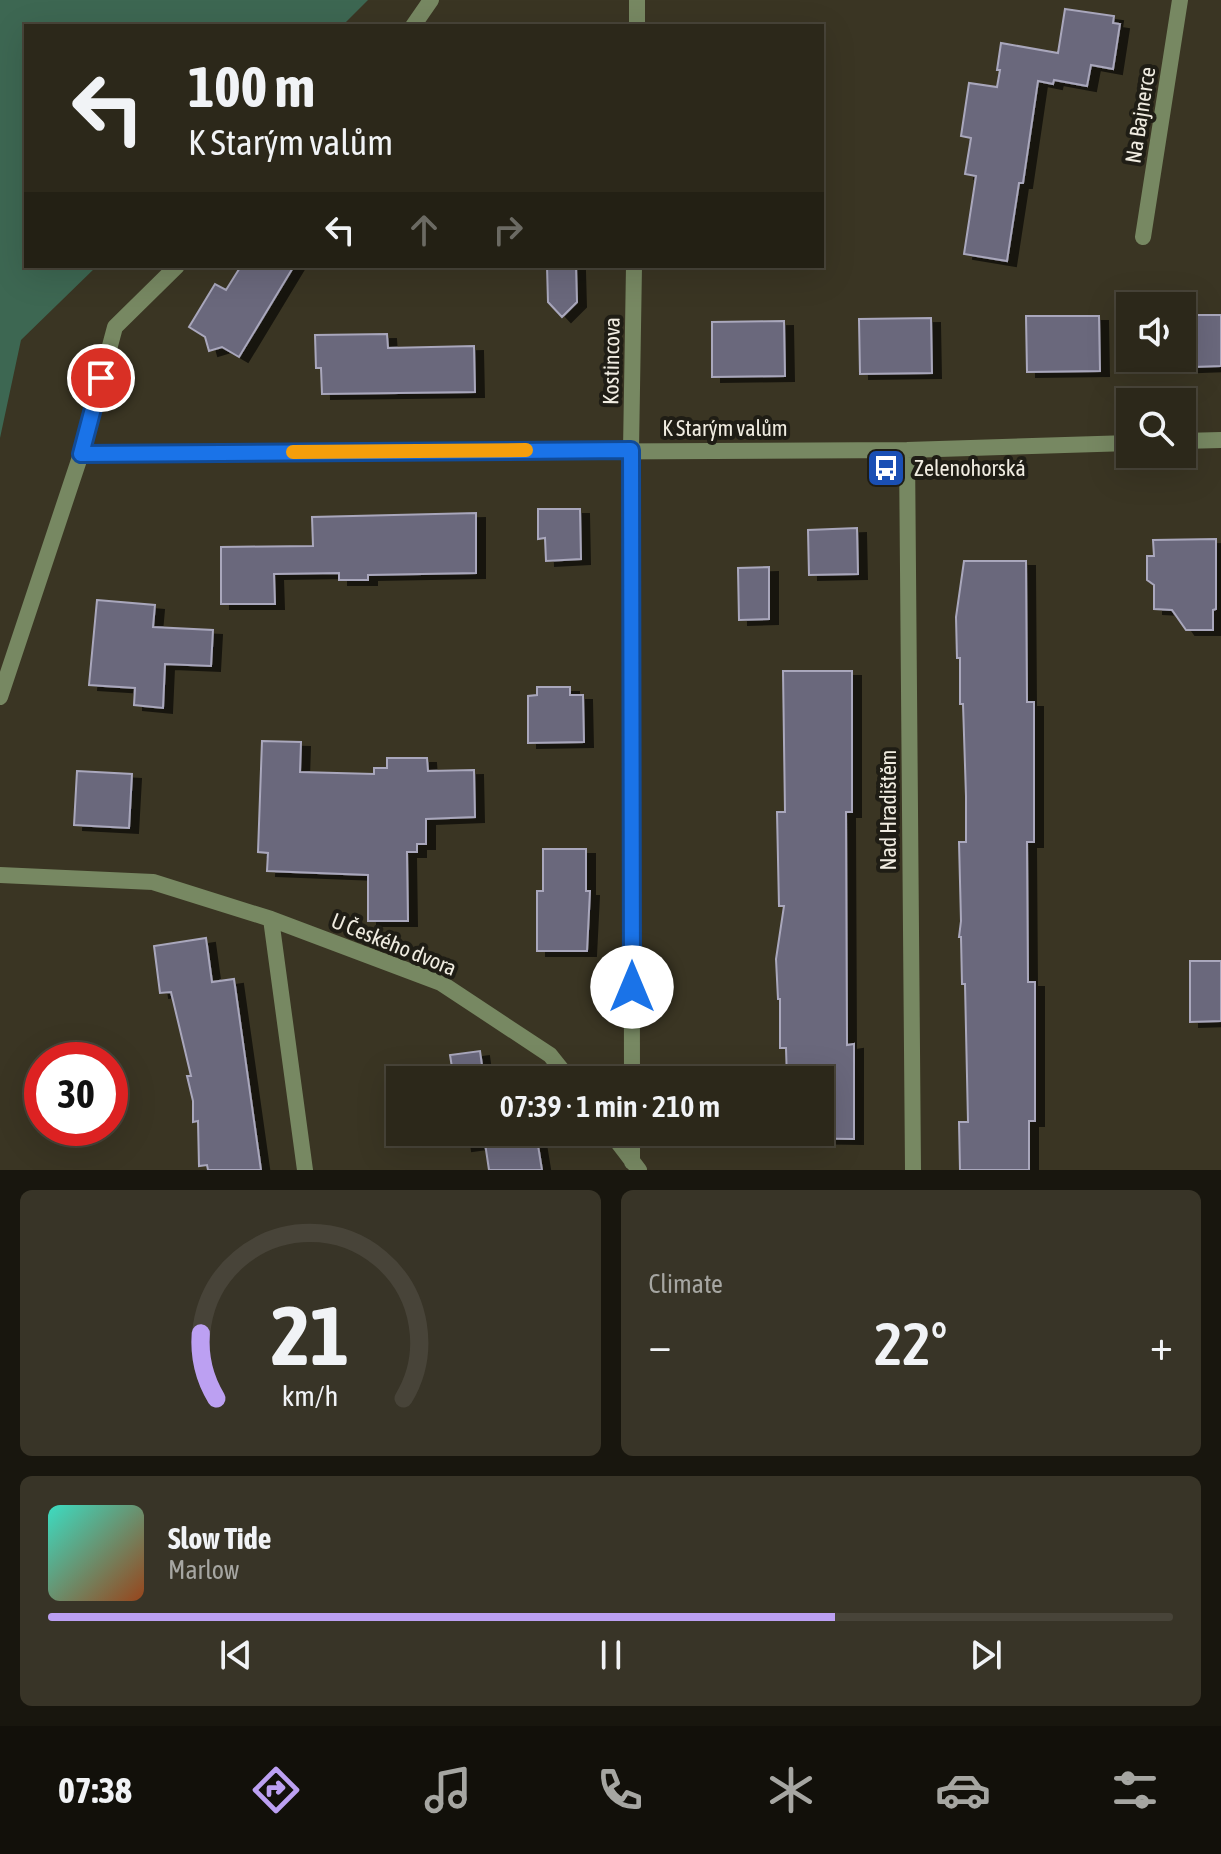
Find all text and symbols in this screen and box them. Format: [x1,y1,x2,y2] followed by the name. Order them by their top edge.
[188,55,315,119] text: 100 m
[56,56,160,160] icon: left
[1120,65,1160,165] street label: Na Bajnerce
[188,121,393,163] text: K Starým valům
[318,208,362,252] icon: left
[402,208,446,252] icon: ahead
[486,208,530,252] icon: right
[1116,292,1196,468] map controls
[1116,292,1196,372] button: sound
[597,317,625,405] street label: Kostincova
[67,344,135,412] pin
[79,356,123,400] icon: arrive
[1116,388,1196,468] button: search
[662,415,788,441] street label: K Starým valům
[865,447,907,489] bus stop icon: Zelenohorská
[914,455,1026,481] place label: Zelenohorská
[875,750,901,870] street label: Nad Hradištěm
[328,907,460,981] street label: U Českého dvora
[590,945,674,1029] position arrow
[24,1042,128,1146] speed limit sign: 30
[500,1089,720,1123] text: 07:39 · 1 min · 210 m
[649,1269,723,1299] text: Climate
[271,1287,349,1383] text: 21
[874,1309,947,1378] text: 22°
[649,1319,671,1369] text: −
[1150,1319,1173,1369] text: +
[282,1379,339,1412] text: km/h
[168,1521,271,1555] text: Slow Tide
[168,1555,239,1585] text: Marlow
[214,1633,258,1677] icon: previous
[589,1633,633,1677] icon: pause
[964,1633,1008,1677] icon: next
[248,1762,304,1818] icon: directions
[420,1762,476,1818] icon: music
[592,1762,648,1818] icon: phone
[763,1762,819,1818] icon: climate
[935,1762,991,1818] icon: car
[1107,1762,1163,1818] icon: filters
[58,1769,132,1811] text: 07:38

